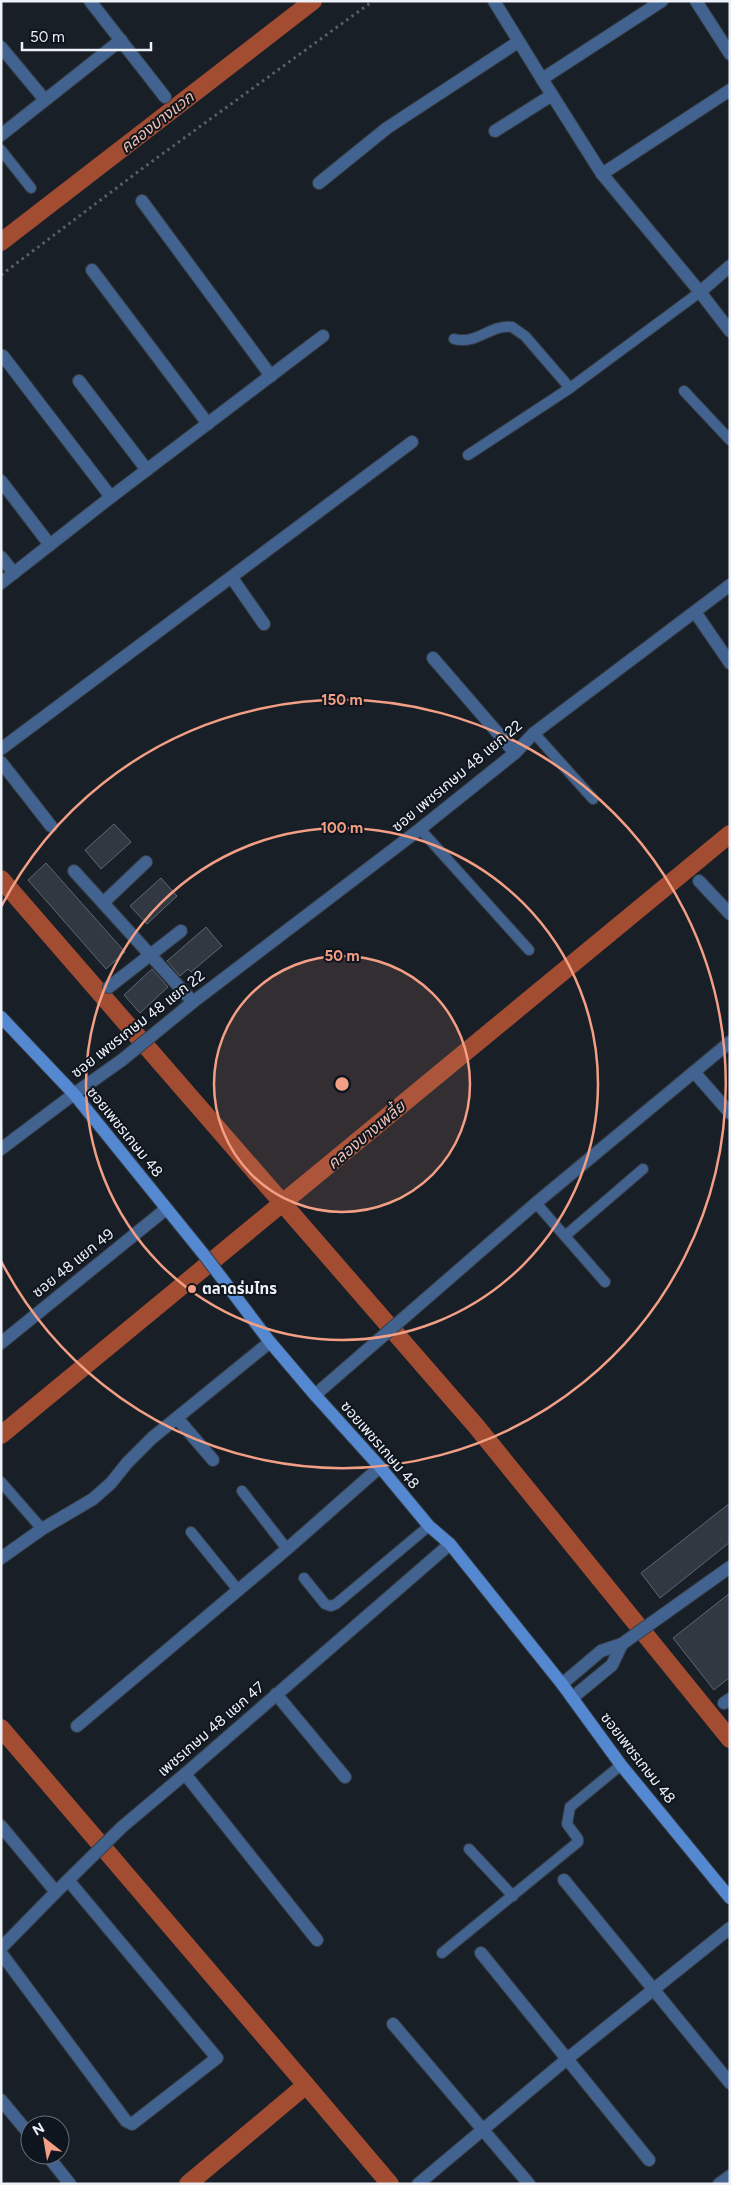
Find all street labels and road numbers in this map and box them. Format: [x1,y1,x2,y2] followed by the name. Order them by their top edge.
[388,716,526,836] street label: ซอย เพชรเกษม 48 แยก 22
[68,966,208,1082] street label: ซอย เพชรเกษม 48 แยก 22
[83,1083,167,1181] street label: ซอยเพชรเกษม 48
[29,1225,117,1301] street label: ซอย 48 แยก 49
[337,1397,423,1493] street label: ซอยเพชรเกษม 48
[154,1678,268,1780] street label: เพชรเกษม 48 แยก 47
[597,1709,679,1807] street label: ซอยเพชรเกษม 48

